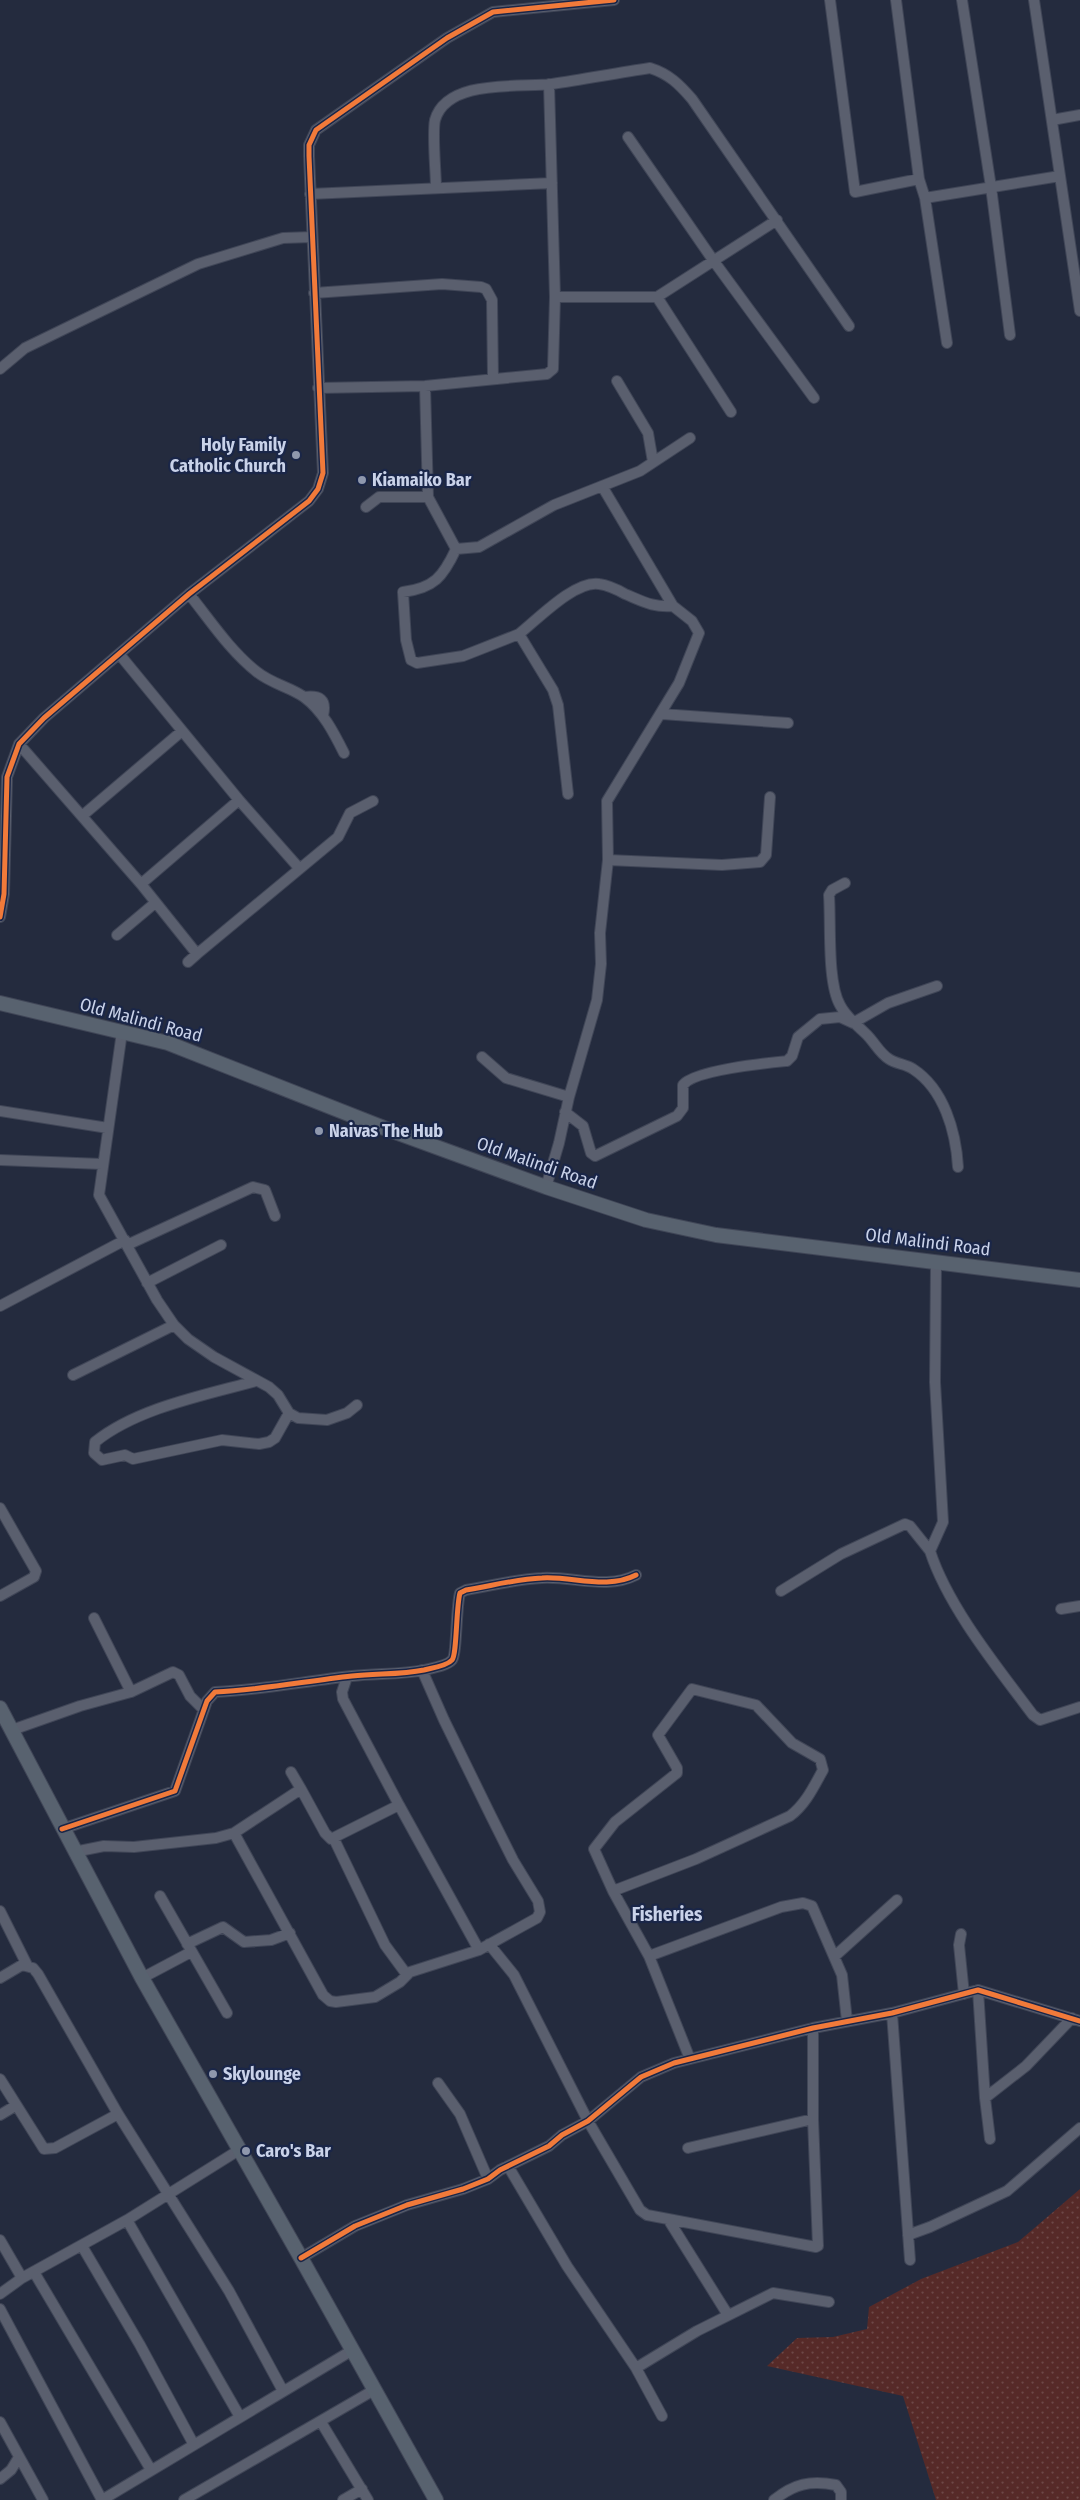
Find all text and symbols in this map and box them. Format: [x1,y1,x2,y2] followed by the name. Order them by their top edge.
[170,434,286,477] place label: Holy Family Catholic Church
[290,449,302,461] marker: Holy Family Catholic Church
[372,469,472,491] place label: Kiamaiko Bar
[356,474,368,486] marker: Kiamaiko Bar
[77,993,205,1047] street label: Old Malindi Road
[329,1120,443,1142] place label: Naivas The Hub
[313,1125,325,1137] marker: Naivas The Hub
[474,1132,600,1194] street label: Old Malindi Road
[864,1223,992,1261] street label: Old Malindi Road
[632,1903,703,1926] district label: Fisheries
[223,2063,301,2085] place label: Skylounge
[207,2068,219,2080] marker: Skylounge
[256,2140,331,2162] place label: Caro's Bar
[240,2145,252,2157] marker: Caro's Bar

